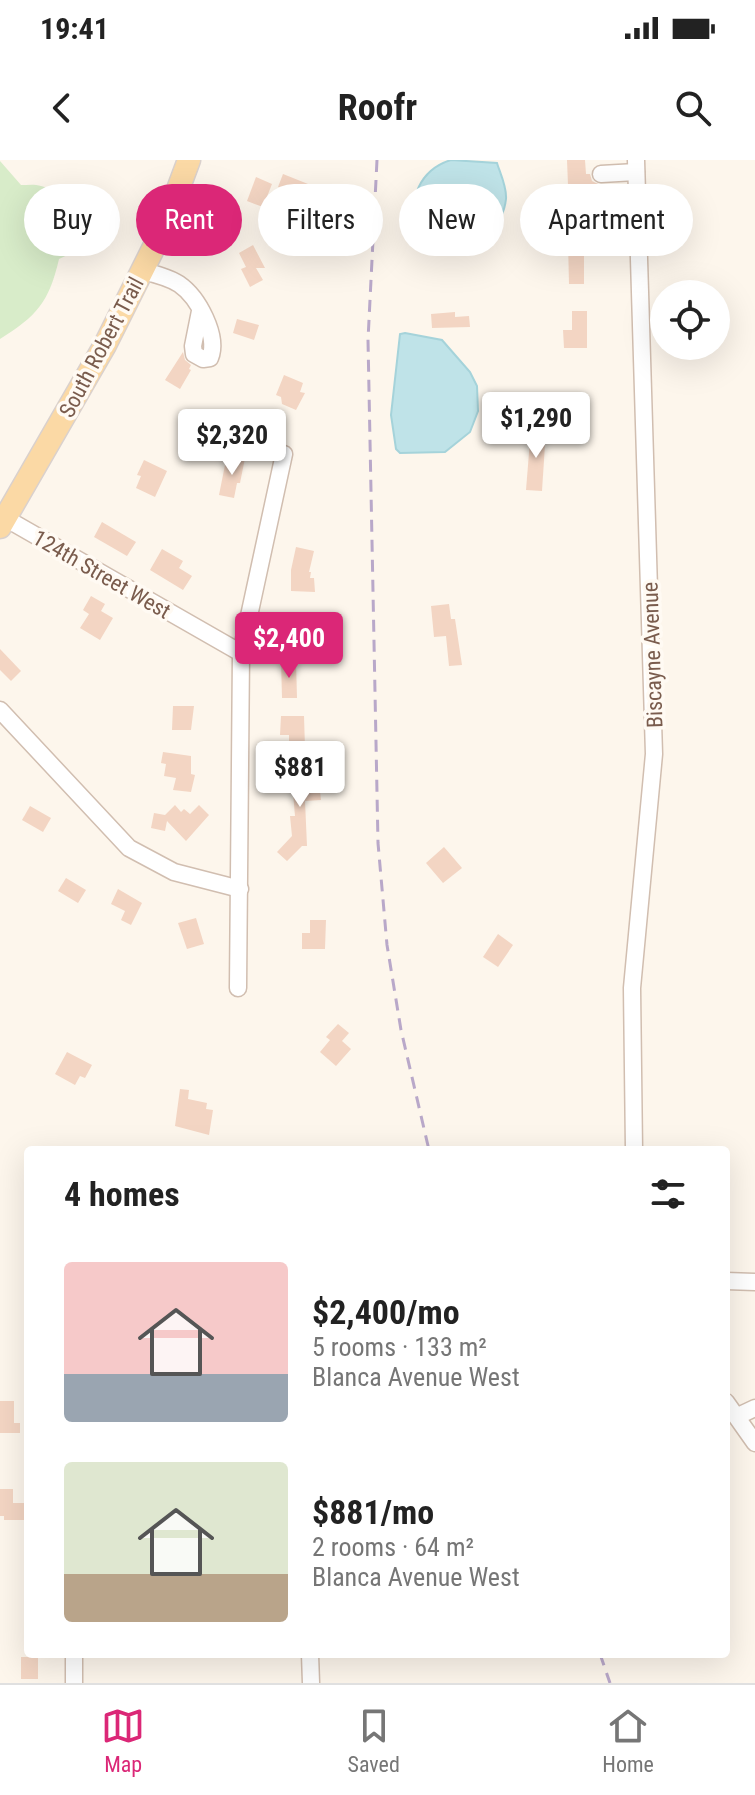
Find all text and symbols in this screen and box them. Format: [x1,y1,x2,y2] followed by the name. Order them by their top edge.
[40,11,109,46] text: 19:41
[40,86,84,130] icon: back
[671,86,715,130] icon: search
[338,87,417,129] text: Roofr
[24,184,120,256] chip: Buy
[136,184,242,256] chip: Rent
[258,184,383,256] chip: Filters
[399,184,504,256] chip: New
[520,184,693,256] chip: Apartment
[54,273,149,422] street label: South Robert Trail
[650,280,730,360] map controls
[650,280,730,360] button: locate
[471,392,601,460] pin: $1,290
[500,403,572,433] text: $1,290
[167,409,297,477] pin: $2,320
[196,420,268,450] text: $2,320
[29,525,175,624] street label: 124th Street West
[637,582,668,728] street label: Biscayne Avenue
[224,612,354,680] pin: $2,400
[253,623,325,653] text: $2,400
[253,741,347,809] pin: $881
[274,752,326,782] text: $881
[646,1172,690,1216] icon: filters
[64,1174,180,1214] text: 4 homes
[312,1292,460,1332] text: $2,400/mo
[128,1294,224,1390] icon: home
[312,1332,487,1362] text: 5 rooms · 133 m²
[312,1362,520,1392] text: Blanca Avenue West
[312,1492,434,1532] text: $881/mo
[128,1494,224,1590] icon: home
[312,1532,474,1562] text: 2 rooms · 64 m²
[312,1562,520,1592] text: Blanca Avenue West
[101,1704,145,1777] tab: Map
[348,1704,400,1777] tab: Saved
[602,1704,654,1777] tab: Home

